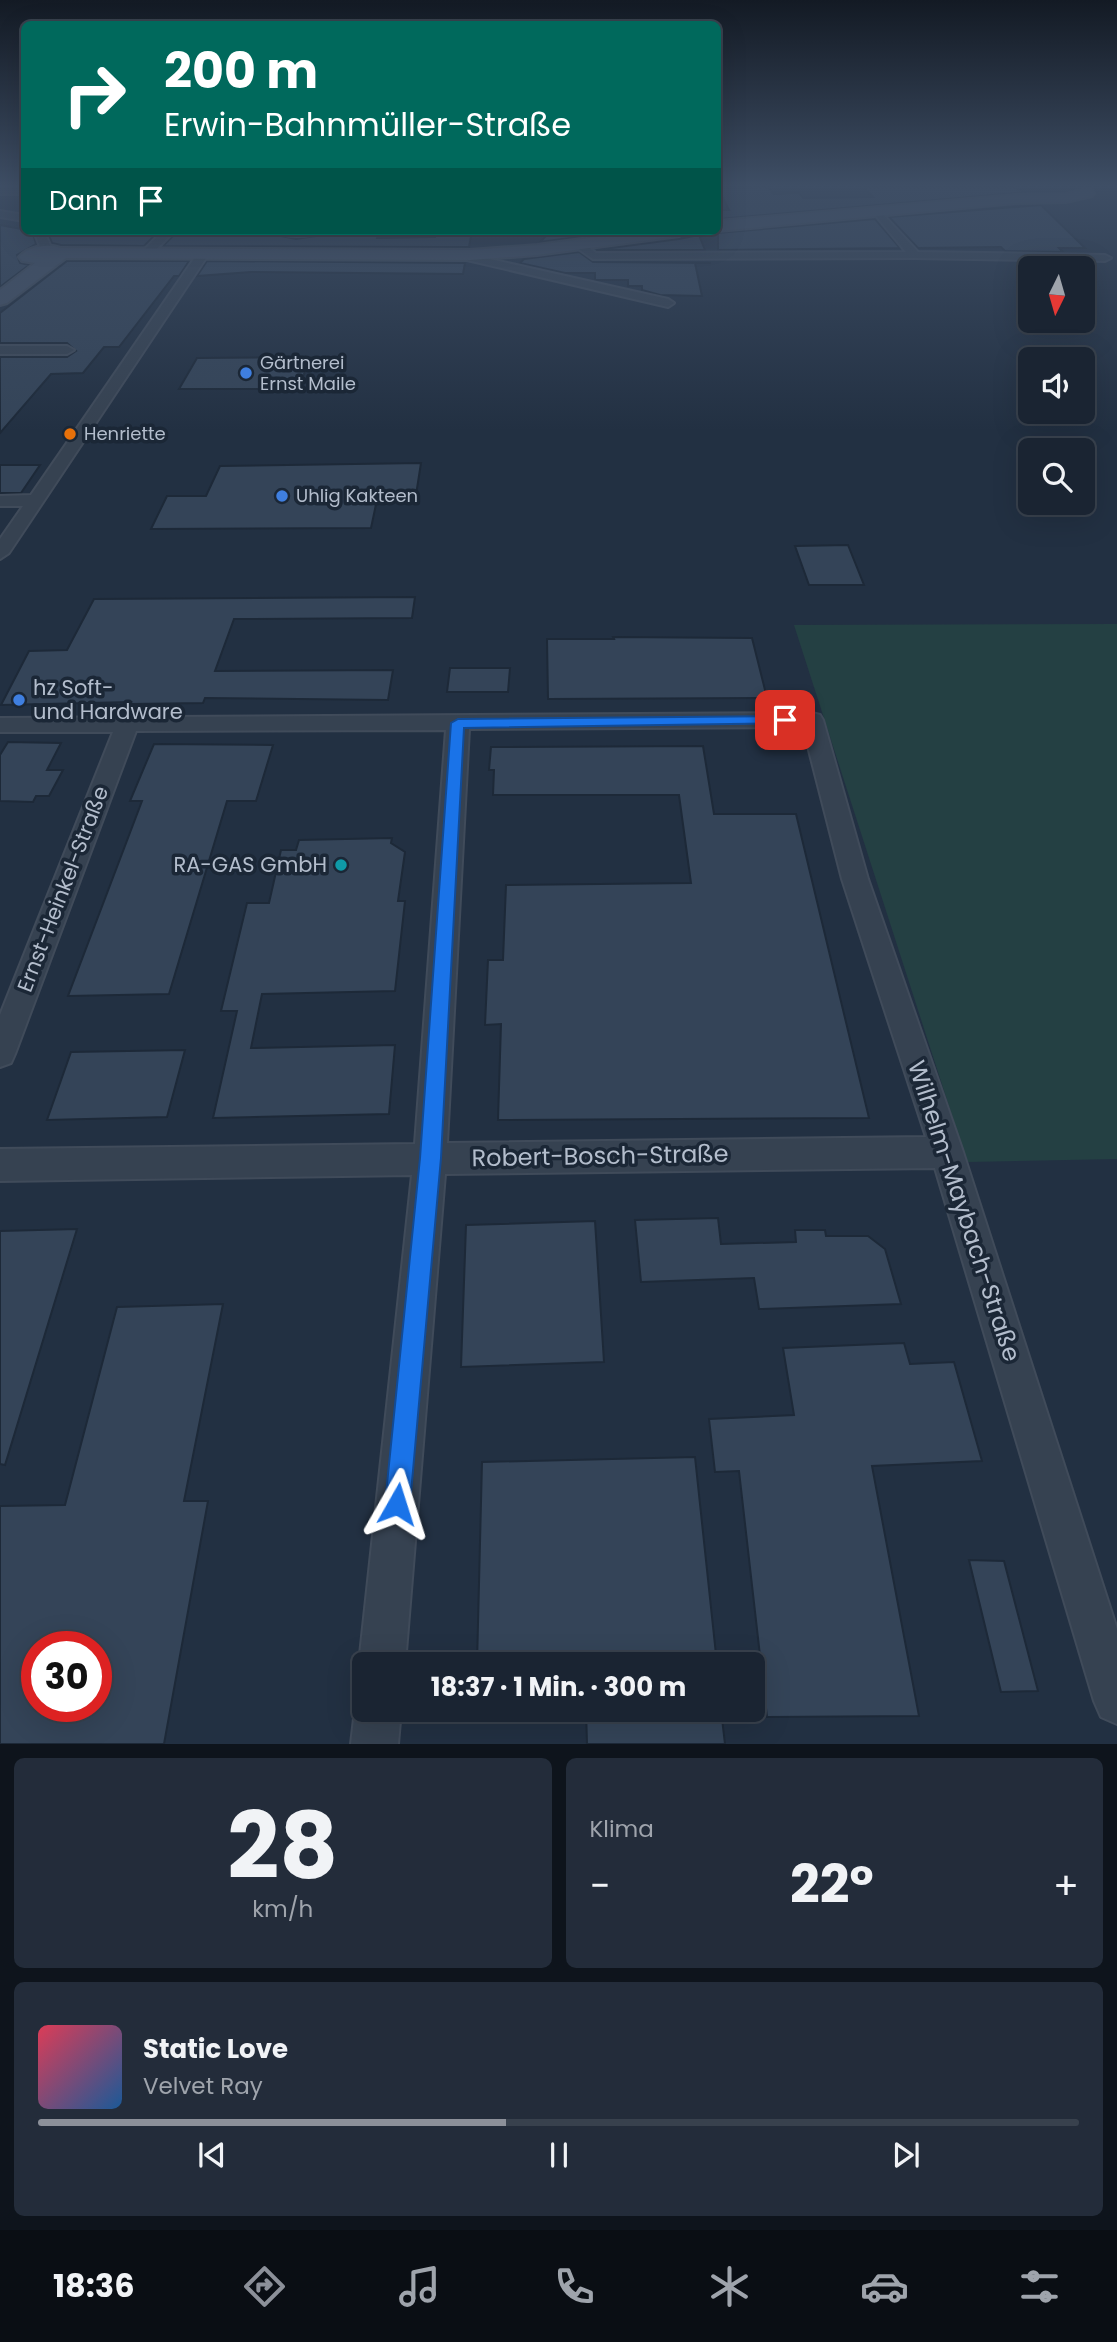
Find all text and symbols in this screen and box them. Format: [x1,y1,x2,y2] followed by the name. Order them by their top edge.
[164,37,318,105] text: 200 m
[49,49,140,140] icon: right
[164,102,571,147] text: Erwin-Bahnmüller-Straße
[132,182,170,220] icon: arrive
[49,183,118,219] text: Dann
[1018,256,1096,332] north arrow
[1018,256,1095,515] map controls
[1018,347,1095,424] button: sound
[260,350,356,396] place label: Gärtnerei Ernst Maile
[238,365,254,381] marker: Gärtnerei Ernst Maile
[84,421,166,446] place label: Henriette
[62,426,78,442] marker: Henriette
[1018,438,1095,515] button: search
[296,483,418,508] place label: Uhlig Kakteen
[274,488,290,504] marker: Uhlig Kakteen
[33,673,183,726] place label: hz Soft- und Hardware
[755,690,815,750] pin
[11,692,27,708] marker: hz Soft- und Hardware
[766,701,804,739] icon: arrive
[10,782,115,996] street label: Ernst-Heinkel-Straße
[173,850,327,879] place label: RA-GAS GmbH
[333,857,349,873] marker: RA-GAS GmbH
[900,1056,1029,1366] street label: Wilhelm-Maybach-Straße
[471,1137,729,1174] street label: Robert-Bosch-Straße
[360,1467,434,1541] position arrow
[21,1631,112,1722] speed limit sign: 30
[431,1669,686,1705] text: 18:37 · 1 Min. · 300 m
[227,1782,338,1910] text: 28
[590,1813,654,1845] text: Klima
[790,1848,873,1921] text: 22°
[590,1859,610,1912] text: −
[1053,1859,1079,1912] text: +
[252,1893,313,1925] text: km/h
[143,2031,288,2067] text: Static Love
[143,2070,263,2102] text: Velvet Ray
[193,2136,231,2174] icon: previous
[540,2136,578,2174] icon: pause
[887,2136,925,2174] icon: next
[240,2262,289,2311] icon: directions
[395,2262,444,2311] icon: music
[550,2262,599,2311] icon: phone
[705,2262,754,2311] icon: climate
[860,2262,909,2311] icon: car
[1015,2262,1064,2311] icon: filters
[53,2263,135,2308] text: 18:36

